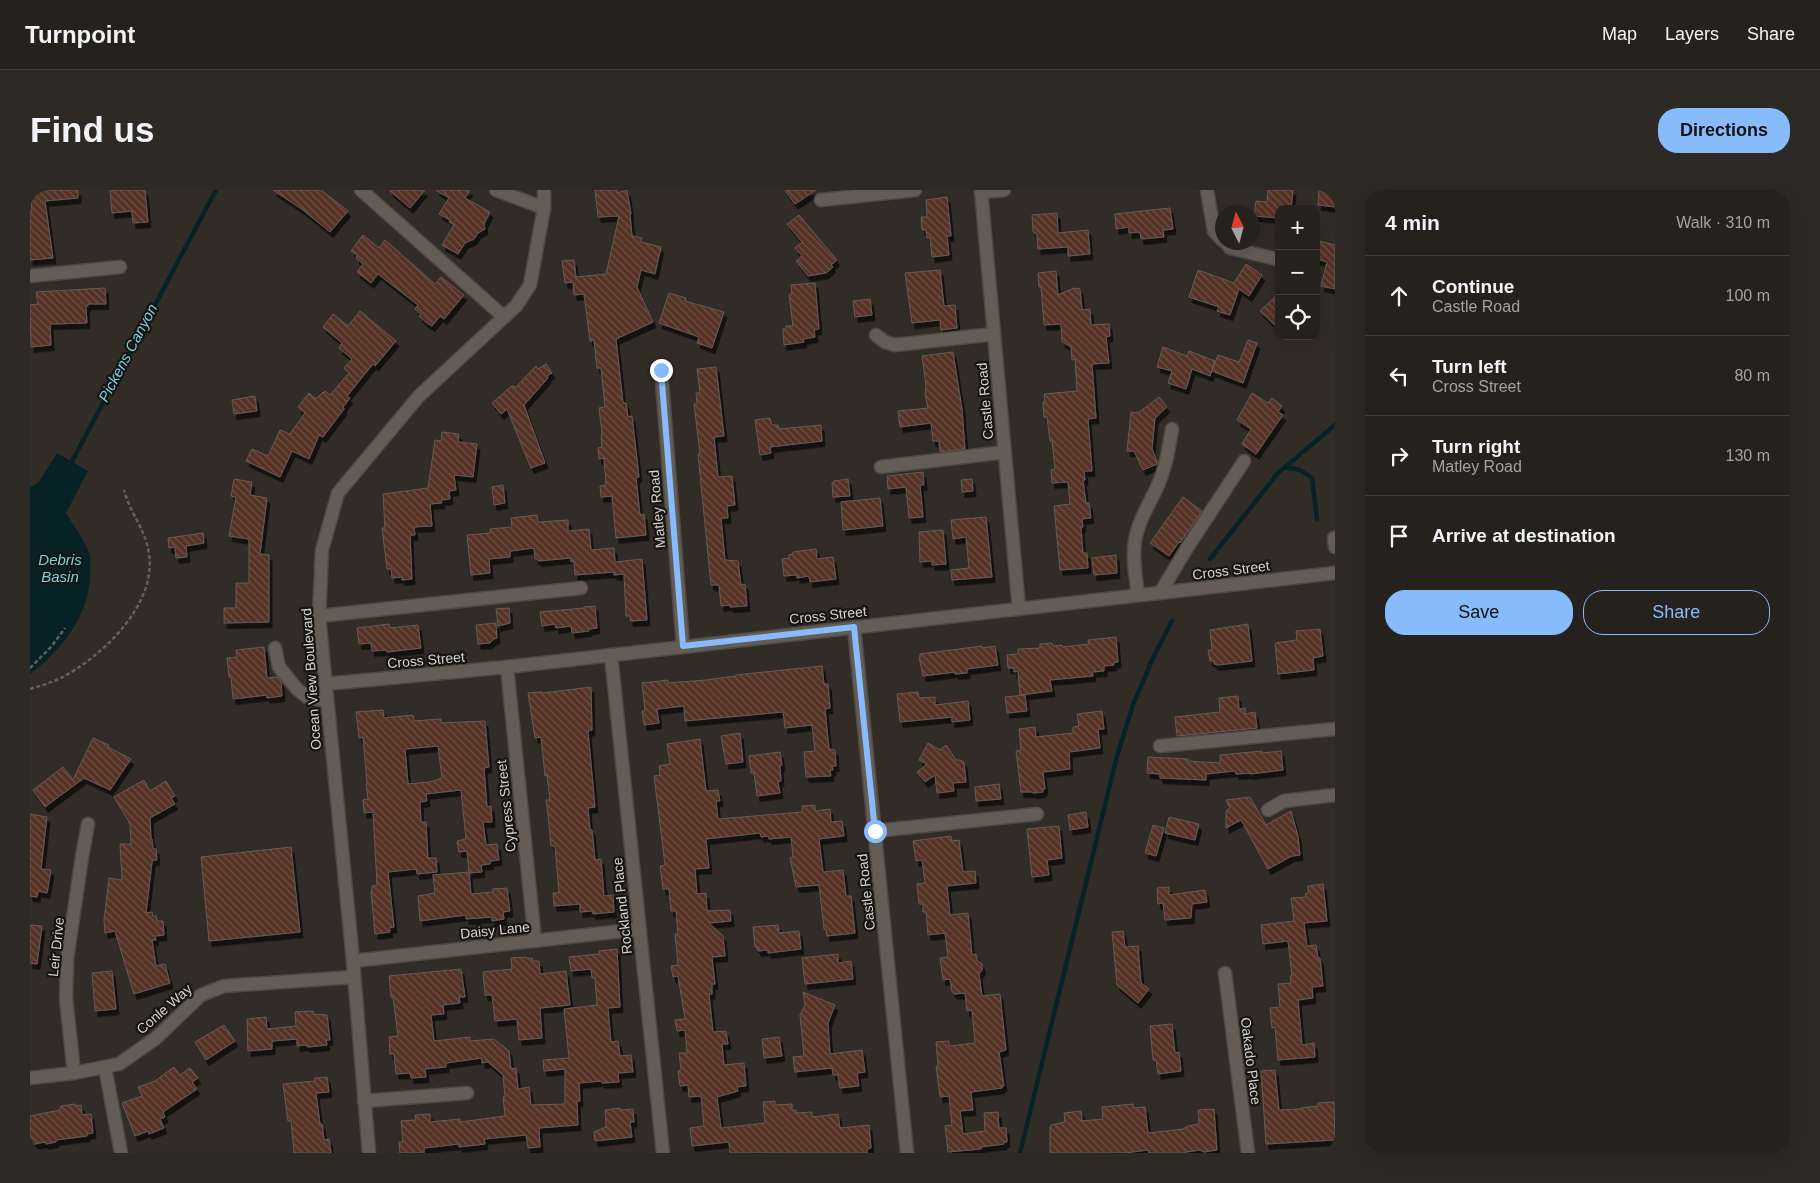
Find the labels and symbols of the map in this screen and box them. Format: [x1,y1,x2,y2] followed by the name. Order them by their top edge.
[1215,205,1260,250] north arrow
[95,301,161,405] water label: Pickens Canyon
[650,359,673,382] route end
[974,362,996,440] street label: Castle Road
[646,469,668,549] street label: Matley Road
[38,551,82,585] water label: Debris Basin
[1191,557,1271,583] street label: Cross Street
[788,603,868,627] street label: Cross Street
[298,608,324,750] street label: Ocean View Boulevard
[387,649,466,671] street label: Cross Street
[493,759,519,853] street label: Cypress Street
[864,820,887,843] route start
[854,853,878,931] street label: Castle Road
[609,857,635,955] street label: Rockland Place
[45,916,67,978] street label: Leir Drive
[459,918,531,942] street label: Daisy Lane
[133,981,195,1037] street label: Conle Way
[1238,1016,1264,1106] street label: Oakado Place

